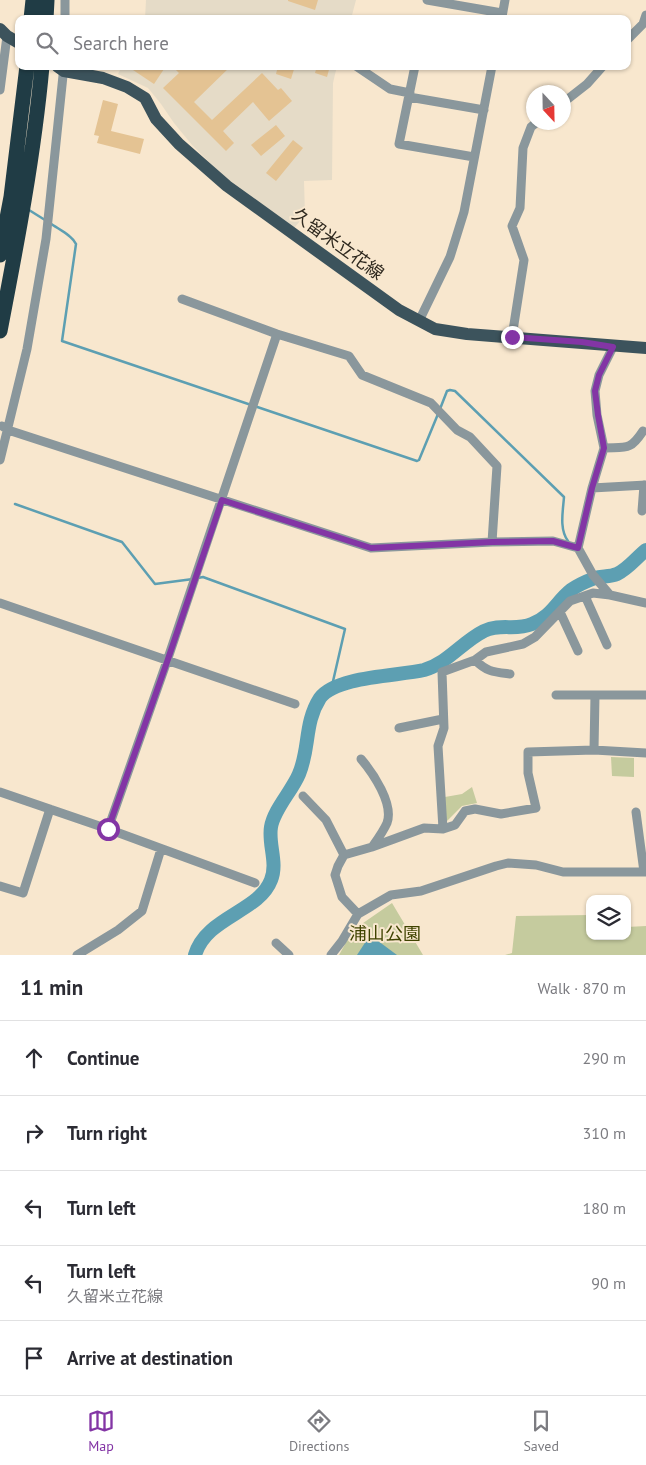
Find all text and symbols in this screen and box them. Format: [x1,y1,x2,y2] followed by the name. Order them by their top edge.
[15,15,631,70] search box
[33,29,61,57] icon: search
[73,31,169,55] text: Search here
[526,85,571,130] north arrow
[288,203,389,285] street label: 久留米立花線
[501,326,524,349] route end
[97,818,120,841] route start
[586,895,631,940] map controls
[586,895,631,940] button: layers
[349,922,421,945] park label: 浦山公園
[20,974,83,1001] text: 11 min
[537,978,626,998] text: Walk · 870 m
[20,1044,48,1072] icon: ahead
[67,1046,139,1070] text: Continue
[583,1048,626,1068] text: 290 m
[20,1119,48,1147] icon: right
[67,1121,147,1145] text: Turn right
[583,1123,626,1143] text: 310 m
[20,1194,48,1222] icon: left
[67,1196,136,1220] text: Turn left
[583,1198,626,1218] text: 180 m
[67,1259,136,1283] text: Turn left
[20,1269,48,1297] icon: left
[591,1273,626,1293] text: 90 m
[67,1286,163,1306] text: 久留米立花線
[20,1344,48,1372] icon: arrive
[67,1346,233,1370] text: Arrive at destination
[87,1407,115,1455] tab: Map
[289,1407,349,1455] tab: Directions
[523,1407,559,1455] tab: Saved

